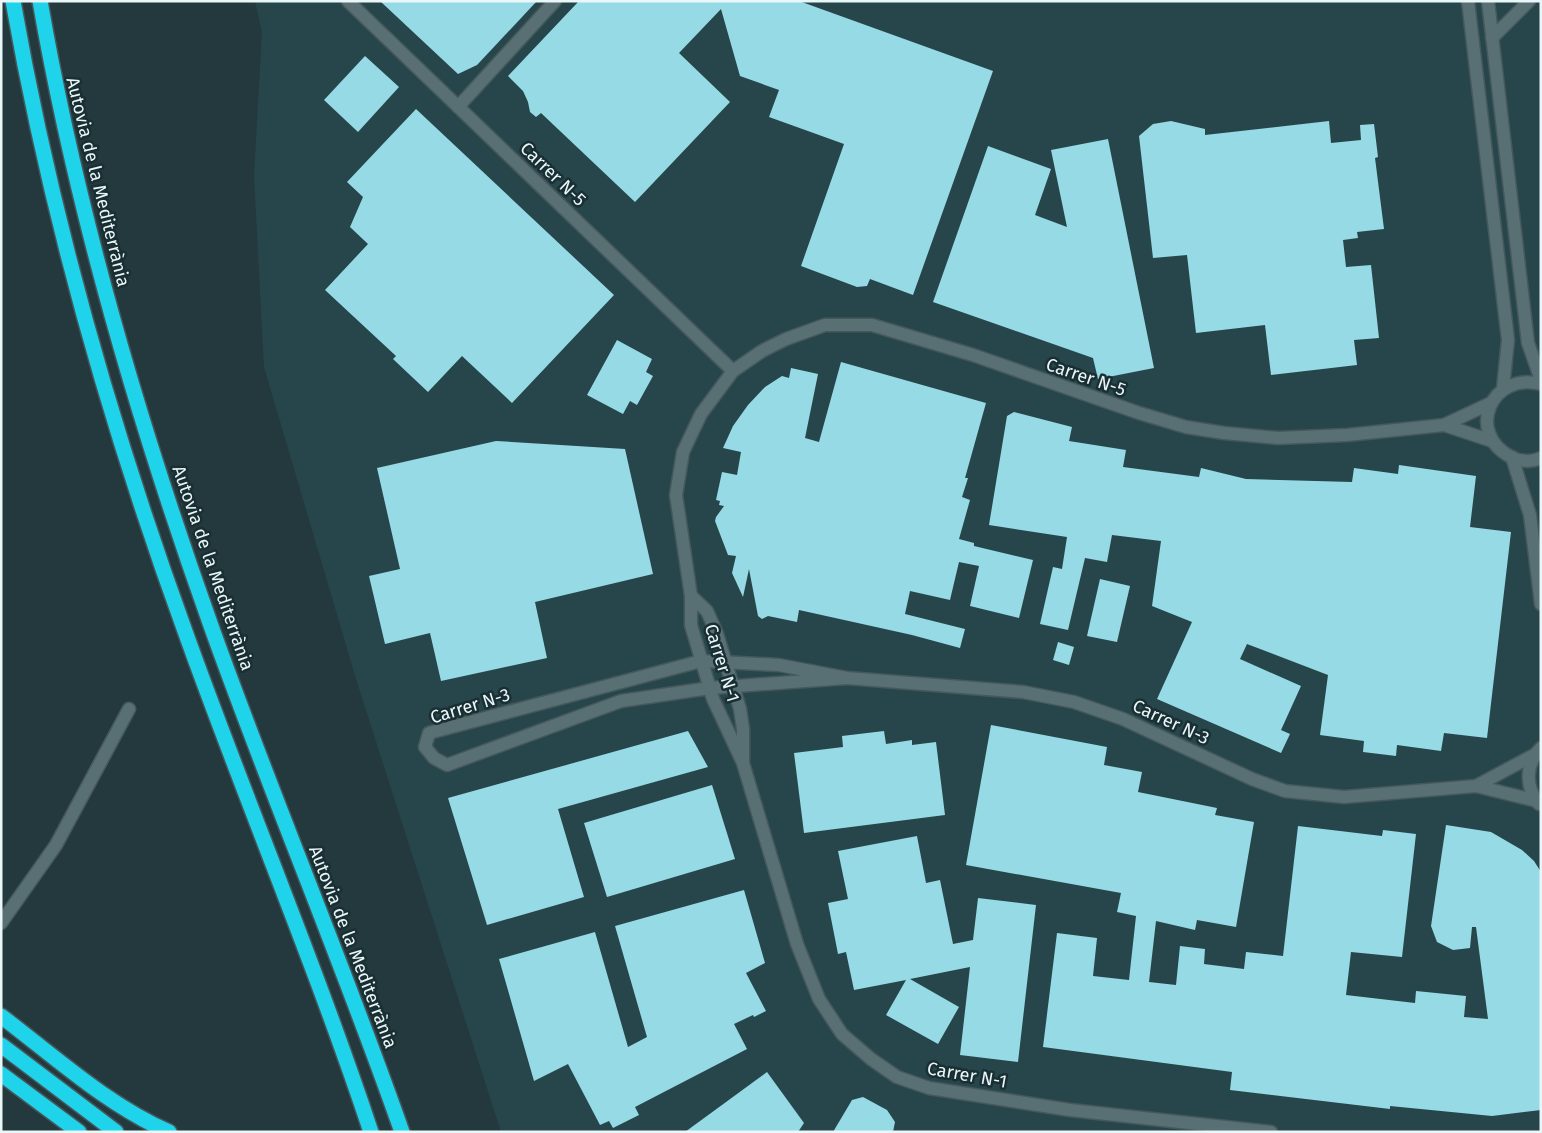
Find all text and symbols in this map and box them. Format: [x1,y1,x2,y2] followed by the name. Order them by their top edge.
[61,75,135,289] street label: Autovia de la Mediterrània
[516,137,590,211] street label: Carrer N-5
[1043,353,1129,401] street label: Carrer N-5
[168,463,258,673] street label: Autovia de la Mediterrània
[700,621,744,705] street label: Carrer N-1
[428,683,512,729] street label: Carrer N-3
[1129,695,1213,749] street label: Carrer N-3
[304,843,402,1051] street label: Autovia de la Mediterrània
[925,1057,1009,1093] street label: Carrer N-1

